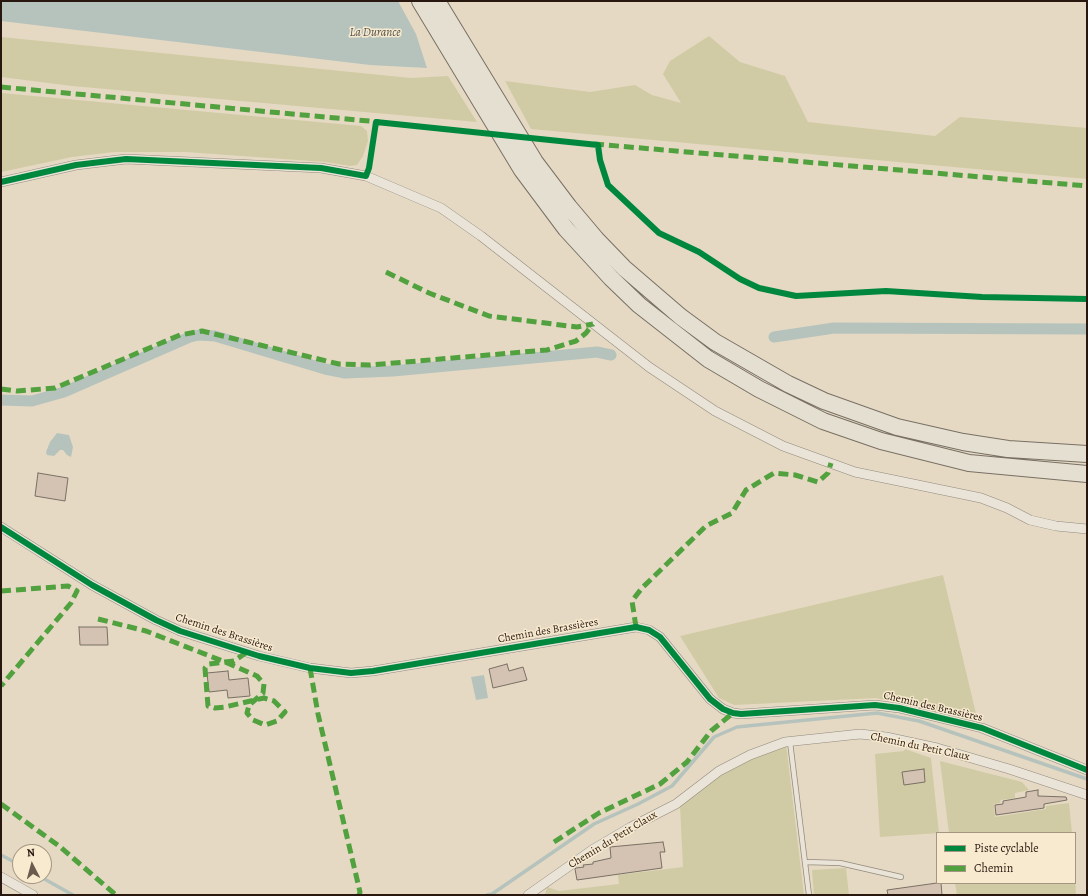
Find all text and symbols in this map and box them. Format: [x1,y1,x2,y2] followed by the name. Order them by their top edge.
[349,26,401,40] water label: La Durance
[174,611,274,655] street label: Chemin des Brassières
[497,616,599,646] street label: Chemin des Brassières
[882,689,984,725] street label: Chemin des Brassières
[869,730,971,764] street label: Chemin du Petit Claux
[566,808,660,872] street label: Chemin du Petit Claux
[936,832,1076,884] legend
[974,840,1039,856] text: Piste cyclable
[12,844,52,884] north arrow
[26,845,36,860] text: N
[974,860,1013,876] text: Chemin

